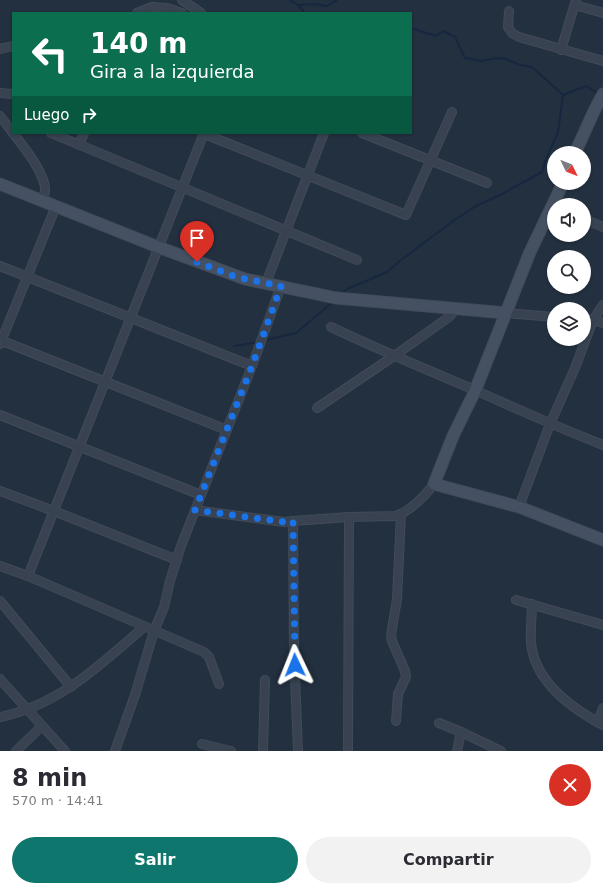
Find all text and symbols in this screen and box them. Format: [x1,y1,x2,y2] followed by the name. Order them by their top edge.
[90,27,187,60] text: 140 m
[24,28,76,80] icon: left
[90,61,255,82] text: Gira a la izquierda
[78,104,100,126] icon: right
[24,106,70,124] text: Luego
[547,146,591,190] north arrow
[547,146,591,346] map controls
[547,198,591,242] button: sound
[180,221,214,262] pin
[186,227,208,249] icon: arrive
[547,250,591,294] button: search
[547,302,591,346] button: layers
[274,644,316,686] position arrow
[12,764,87,792] text: 8 min
[549,764,591,806] button: close
[12,793,103,808] text: 570 m · 14:41
[12,837,298,883] button: Salir
[306,837,591,883] button: Compartir

